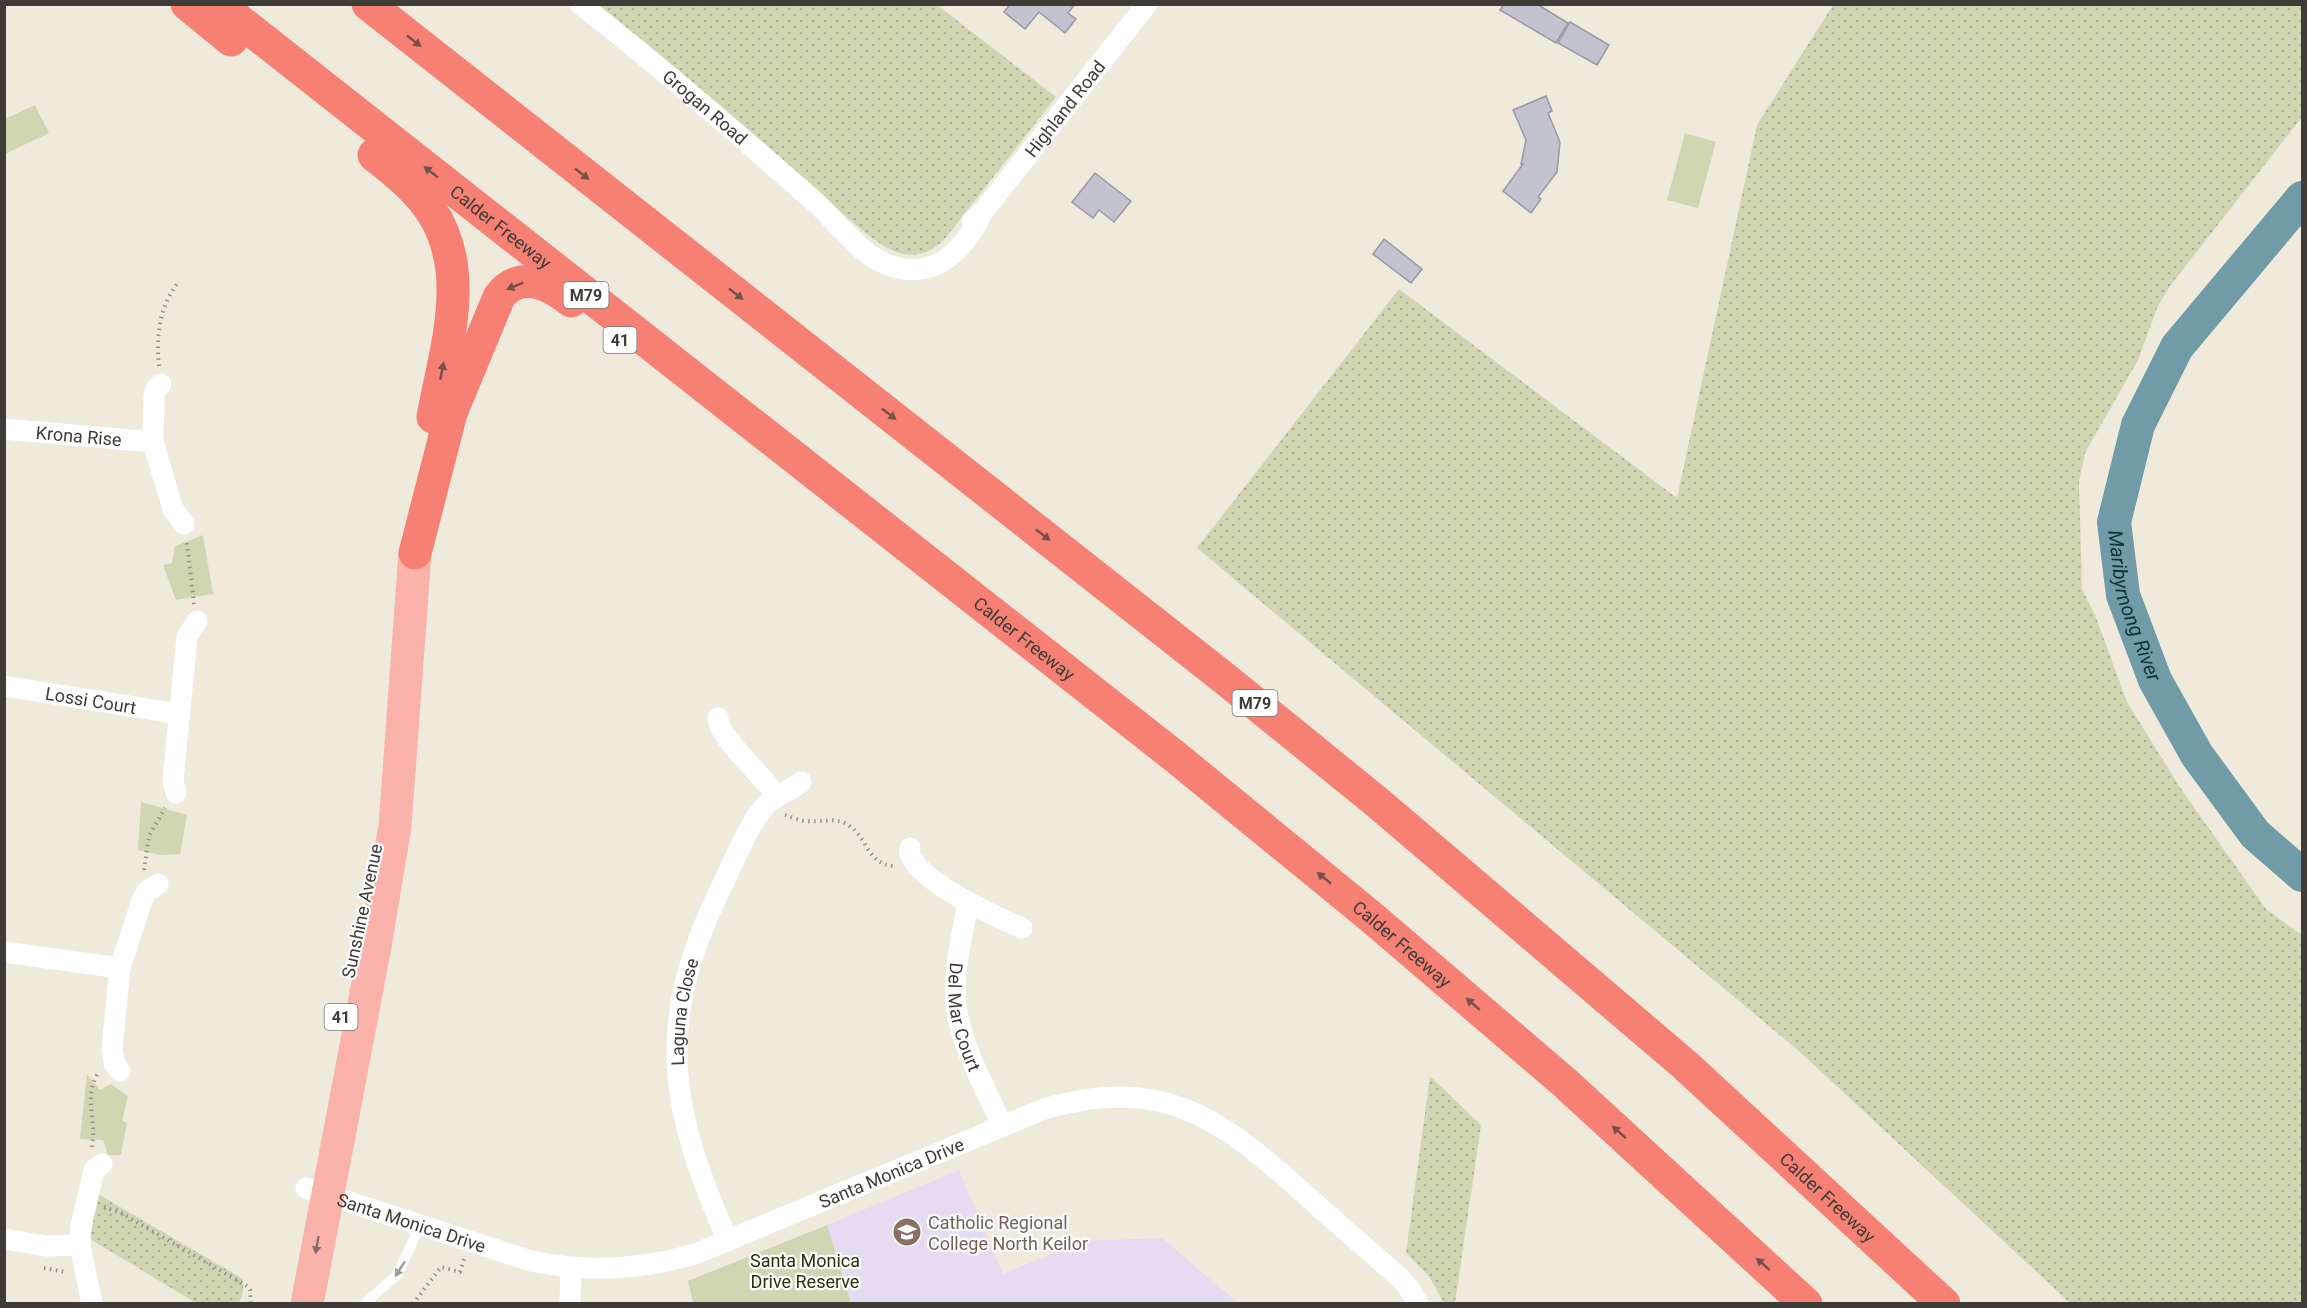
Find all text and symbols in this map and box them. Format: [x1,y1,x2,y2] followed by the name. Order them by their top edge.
[407,34,422,46] one-way arrow
[1020,56,1109,161] street label: Highland Road
[659,65,752,148] street label: Grogan Road
[423,167,438,179] one-way arrow
[574,168,590,180] one-way arrow
[446,180,556,273] street label: Calder Freeway
[505,281,523,291] one-way arrow
[564,282,608,308] road number: M79
[728,288,744,301] one-way arrow
[604,327,636,353] road number: 41
[438,361,447,380] one-way arrow
[882,408,897,420] one-way arrow
[35,421,122,450] street label: Krona Rise
[1035,528,1051,541] one-way arrow
[2103,529,2167,686] water label: Maribyrnong River
[970,592,1080,685] street label: Calder Freeway
[44,682,138,718] street label: Lossi Court
[1232,690,1278,716] road number: M79
[337,842,387,980] street label: Sunshine Avenue
[1316,872,1331,885] one-way arrow
[1349,896,1456,992] street label: Calder Freeway
[666,955,702,1066] street label: Laguna Close
[945,962,986,1074] street label: Del Mar Court
[1466,998,1481,1011] one-way arrow
[324,1004,358,1030] road number: 41
[1612,1126,1626,1140] one-way arrow
[816,1133,967,1212] street label: Santa Monica Drive
[1776,1148,1881,1247] street label: Calder Freeway
[335,1188,489,1256] street label: Santa Monica Drive
[928,1212,1088,1254] place label: Catholic Regional College North Keilor
[891,1216,923,1248] school or university icon: Catholic Regional College North Keilor
[312,1235,321,1254] one-way arrow
[750,1250,860,1292] park label: Santa Monica Drive Reserve
[1756,1258,1771,1271] one-way arrow
[395,1261,406,1278] one-way arrow

